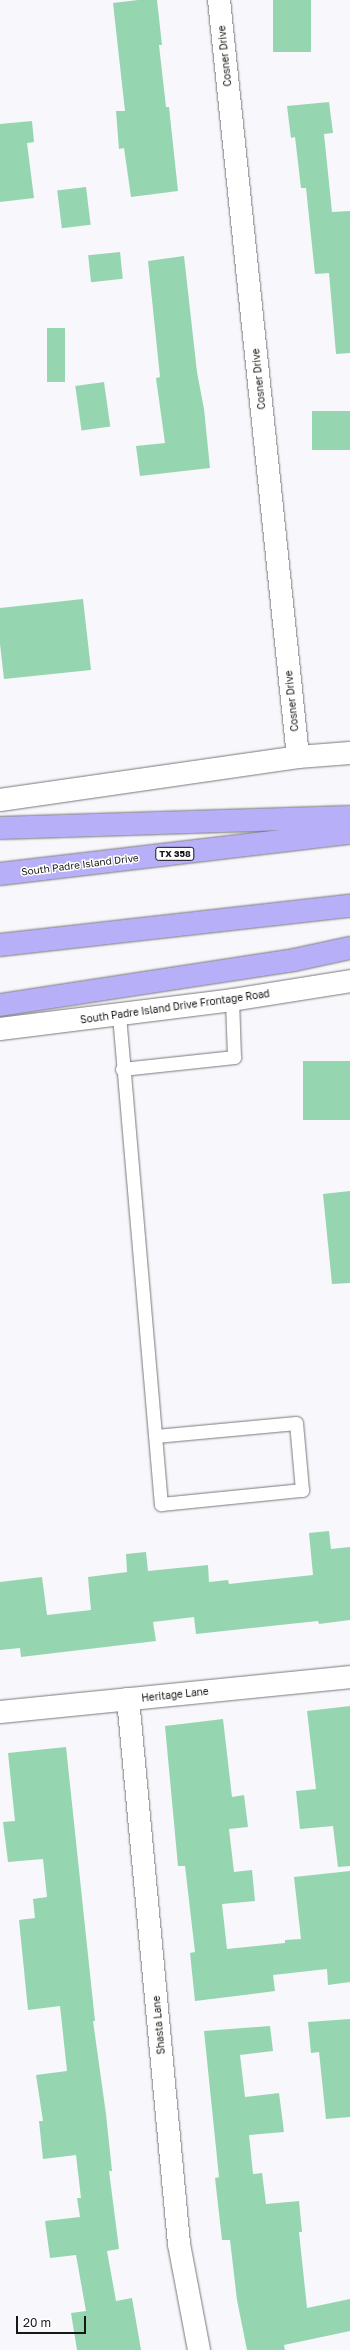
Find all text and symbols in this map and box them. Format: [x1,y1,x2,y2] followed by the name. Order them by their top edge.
[216,25,234,87] street label: Cosner Drive
[250,348,268,410] street label: Cosner Drive
[283,670,301,732] street label: Cosner Drive
[155,847,195,861] road number: TX 358
[21,852,139,878] street label: South Padre Island Drive
[79,988,271,1026] street label: South Padre Island Drive Frontage Road
[141,1686,209,1704] street label: Heritage Lane
[150,1995,168,2055] street label: Shasta Lane
[18,2308,88,2334] scale bar
[23,2315,51,2330] text: 20 m

